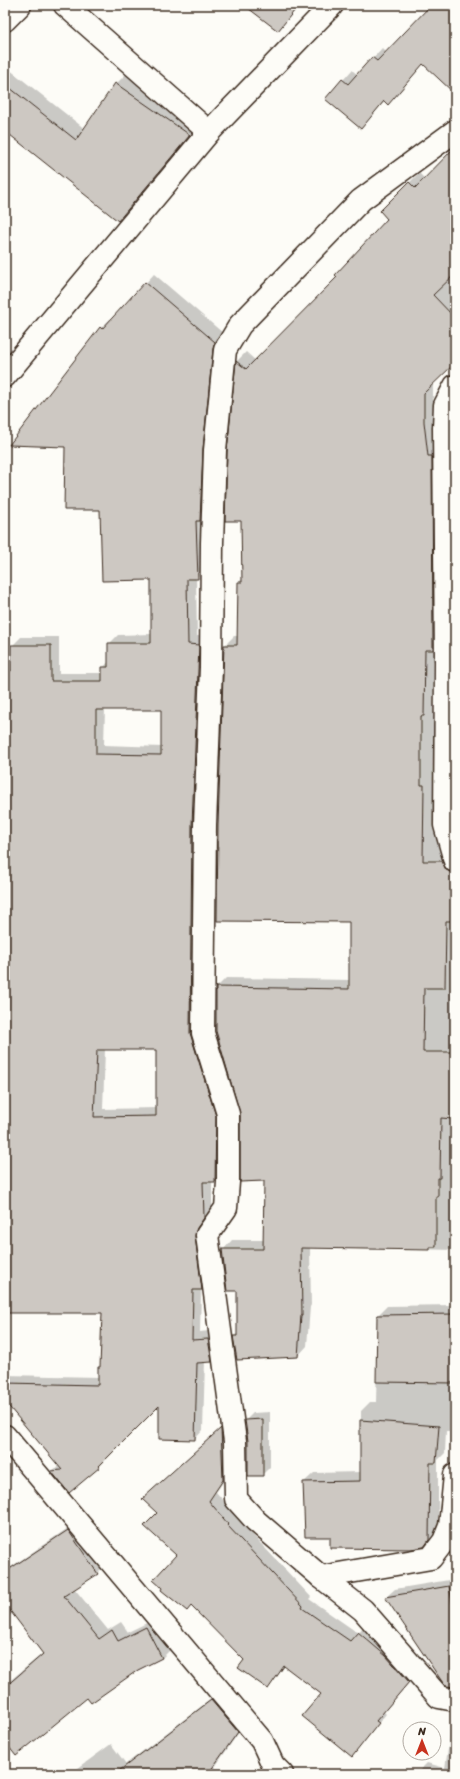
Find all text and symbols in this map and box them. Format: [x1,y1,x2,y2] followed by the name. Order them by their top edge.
[402,1721,442,1761] north arrow
[417,1722,426,1741] text: N

